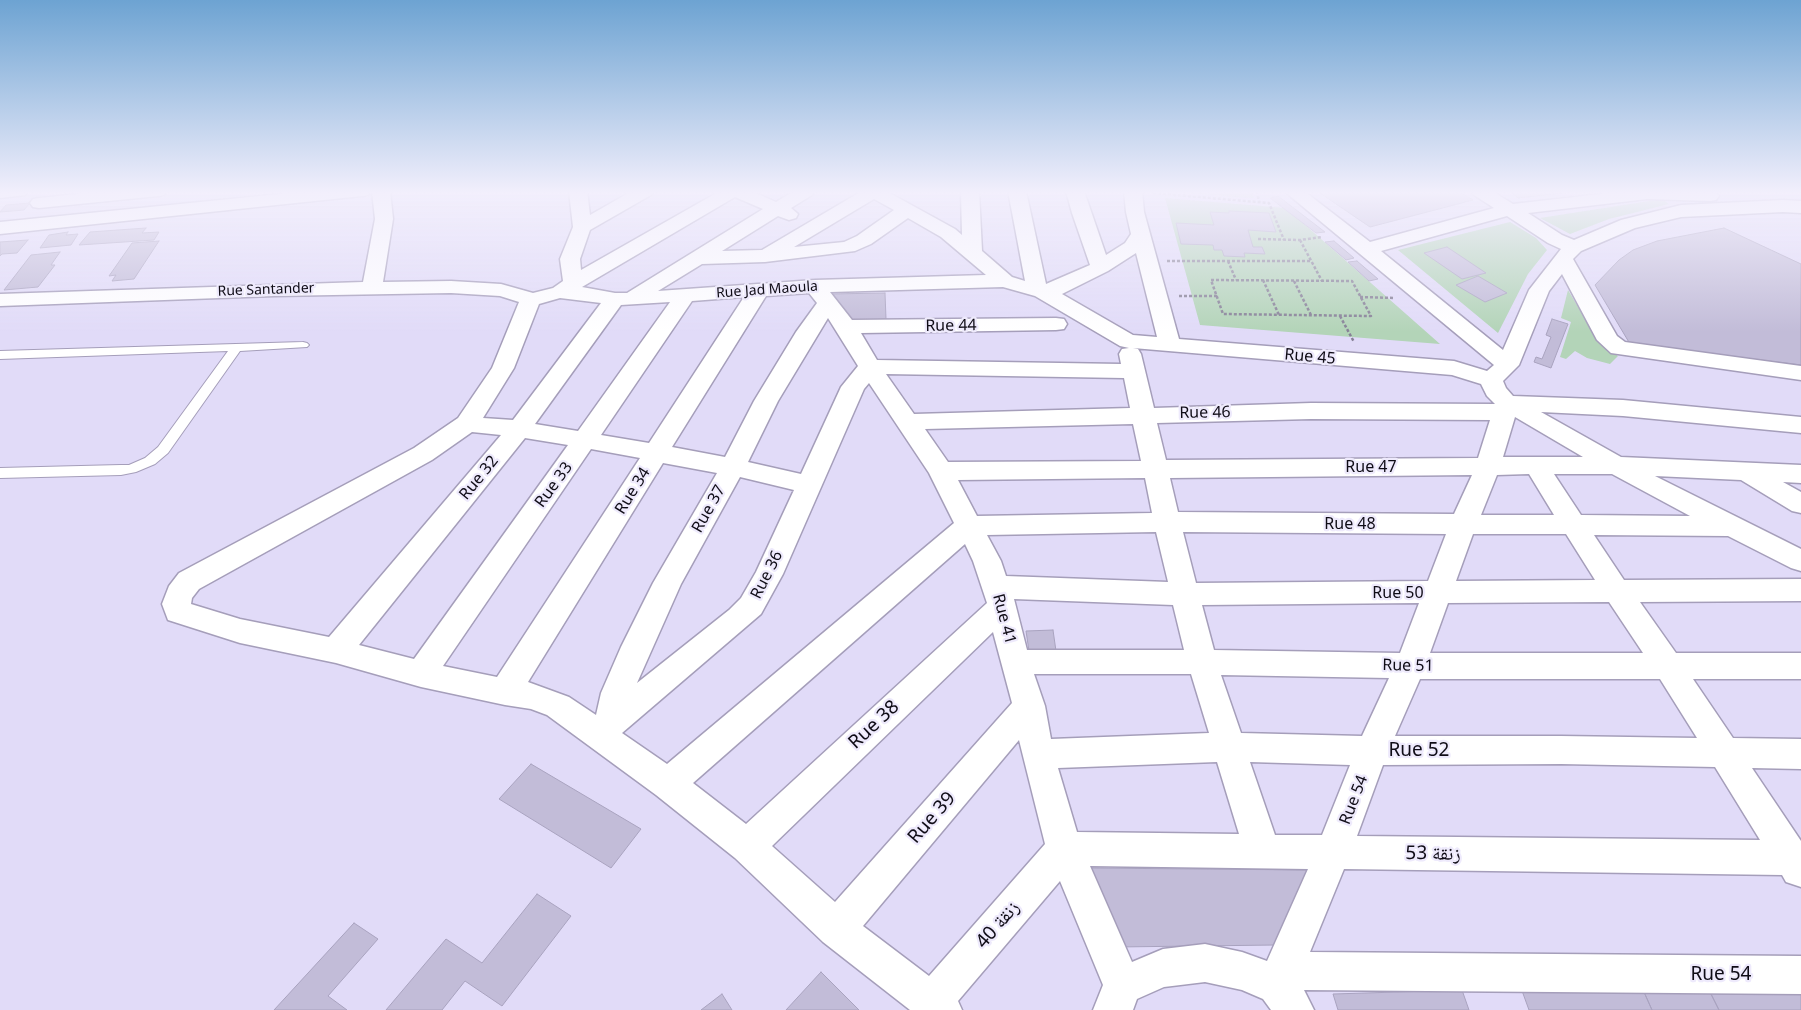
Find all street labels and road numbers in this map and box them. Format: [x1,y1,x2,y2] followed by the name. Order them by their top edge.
[716,278,818,302] street label: Rue Jad Maoula
[217,280,315,300] street label: Rue Santander
[925,316,977,336] street label: Rue 44
[1284,345,1336,369] street label: Rue 45
[1179,403,1231,423] street label: Rue 46
[455,452,503,504] street label: Rue 32
[1345,457,1397,477] street label: Rue 47
[531,459,577,511] street label: Rue 33
[611,464,655,518] street label: Rue 34
[688,482,730,536] street label: Rue 37
[1324,514,1376,534] street label: Rue 48
[747,548,787,602] street label: Rue 36
[1372,583,1424,603] street label: Rue 50
[988,592,1020,646] street label: Rue 41
[1382,656,1434,676] street label: Rue 51
[844,696,904,754] street label: Rue 38
[1389,740,1449,762] street label: Rue 52
[1336,773,1372,827] street label: Rue 54
[903,788,961,848] street label: Rue 39
[1405,842,1461,866] street label: زنقة 53
[971,897,1025,953] street label: زنقة 40
[1691,964,1751,986] street label: Rue 54

